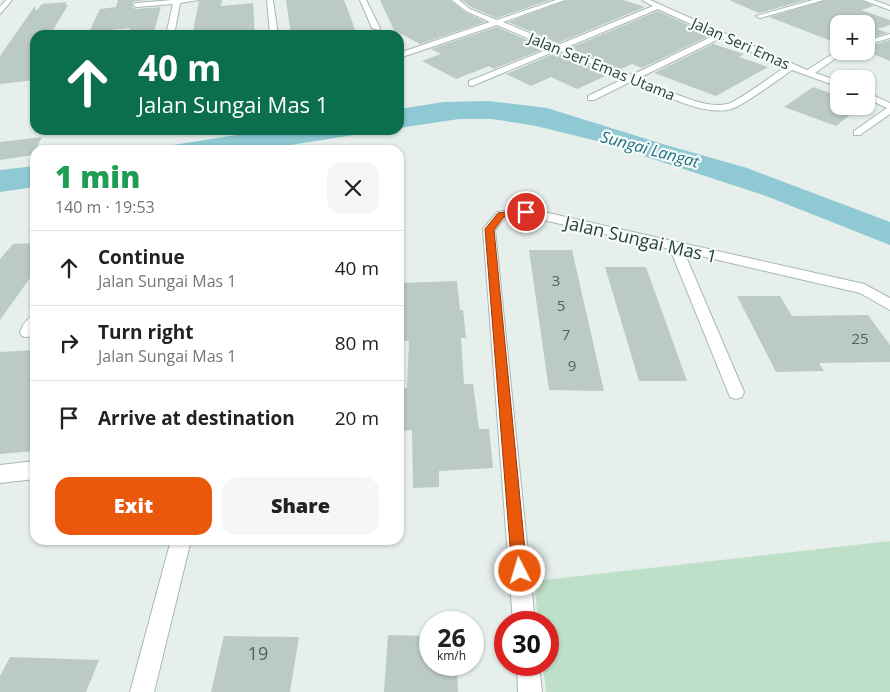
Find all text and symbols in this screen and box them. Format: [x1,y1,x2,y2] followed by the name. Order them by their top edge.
[687,12,793,74] street label: Jalan Seri Emas
[830,15,875,115] map controls
[830,15,875,60] button: +
[524,27,678,105] street label: Jalan Seri Emas Utama
[138,44,221,91] text: 40 m
[55,50,120,115] icon: ahead
[830,70,875,115] button: −
[138,89,328,119] text: Jalan Sungai Mas 1
[599,125,702,173] water label: Sungai Langat
[55,156,140,197] text: 1 min
[327,162,379,214] button: close
[505,191,547,233] pin
[55,196,155,218] text: 140 m · 19:53
[512,198,540,226] icon: arrive
[560,209,720,268] street label: Jalan Sungai Mas 1
[98,244,185,270] text: Continue
[55,254,83,282] icon: ahead
[335,255,379,281] text: 40 m
[98,270,236,292] text: Jalan Sungai Mas 1
[552,270,560,290] house number: 3
[557,295,565,315] house number: 5
[98,319,193,345] text: Turn right
[562,324,570,344] house number: 7
[851,328,869,348] house number: 25
[55,329,83,357] icon: right
[335,330,379,356] text: 80 m
[98,345,236,367] text: Jalan Sungai Mas 1
[568,355,576,375] house number: 9
[55,404,83,432] icon: arrive
[98,405,295,431] text: Arrive at destination
[335,405,379,431] text: 20 m
[55,477,212,535] button: Exit
[222,477,379,535] button: Share
[493,544,545,596] position arrow
[494,611,559,676] speed limit sign: 30
[437,620,466,654] text: 26
[248,641,268,665] house number: 19
[437,647,466,664] text: km/h

